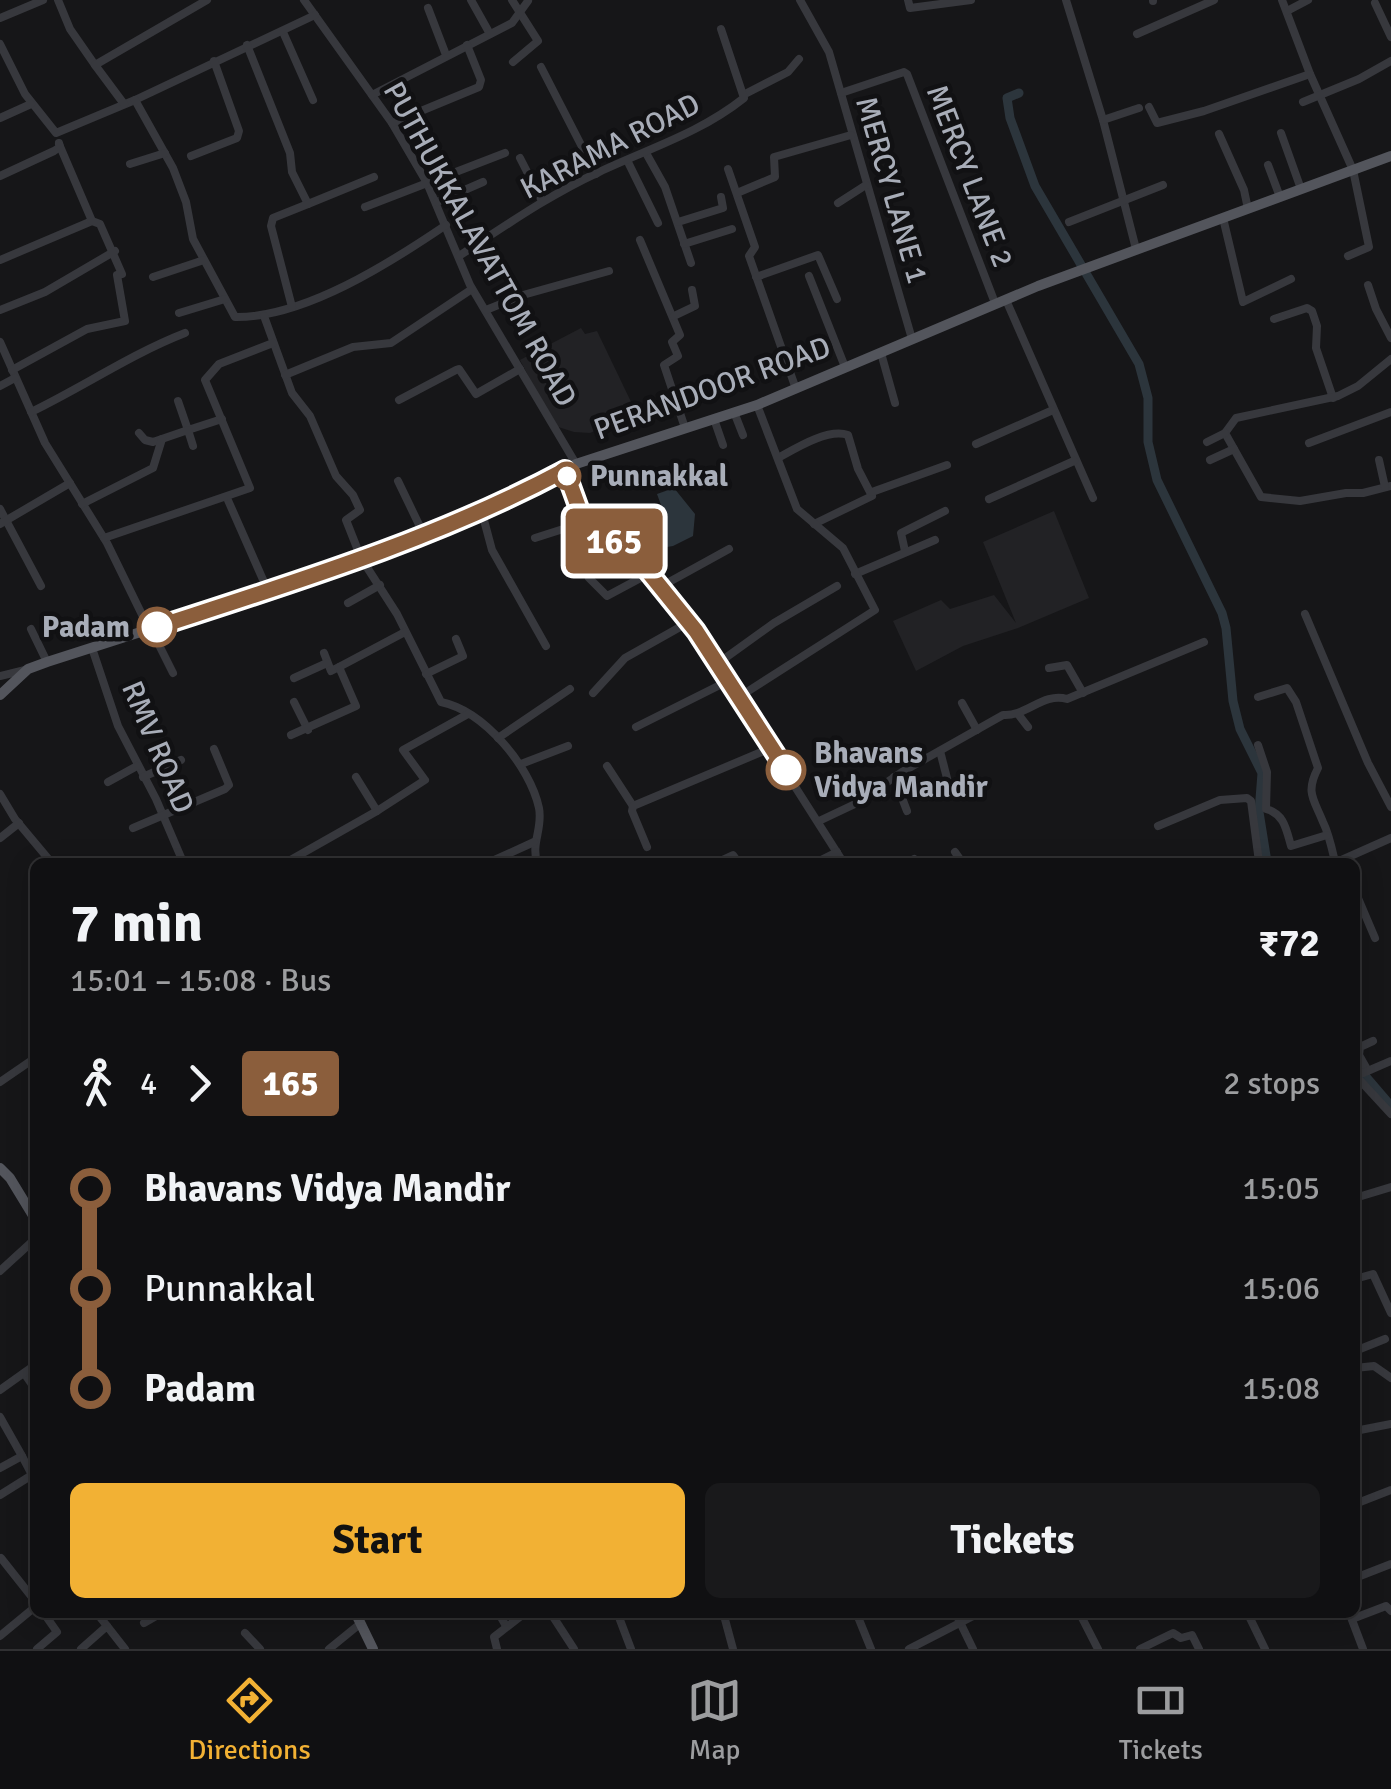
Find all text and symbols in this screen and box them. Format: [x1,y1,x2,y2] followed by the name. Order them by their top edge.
[375,75,584,413] street label: PUTHUKKALAVATTOM ROAD
[918,80,1021,273] street label: MERCY LANE 2
[514,85,706,208] street label: KARAMA ROAD
[847,93,936,288] street label: MERCY LANE 1
[589,329,835,448] street label: PERANDOOR ROAD
[590,458,728,495] place label: Punnakkal
[554,463,580,489] marker: Punnakkal
[556,508,672,574] line badge: 165
[586,520,642,563] text: 165
[138,608,176,646] marker: Padam
[42,609,130,646] place label: Padam
[113,675,202,819] street label: RMV ROAD
[814,735,988,806] place label: Bhavans Vidya Mandir
[767,751,805,789] marker: Bhavans Vidya Mandir
[70,889,203,957] text: 7 min
[1258,920,1320,967] text: ₹72
[70,961,331,1000] text: 15:01 – 15:08 · Bus
[70,1056,125,1111] icon: walk
[172,1056,227,1111] icon: forward
[262,1062,319,1105] text: 165
[140,1064,157,1103] text: 4
[1223,1064,1320,1103] text: 2 stops
[144,1165,510,1212] text: Bhavans Vidya Mandir
[1242,1169,1320,1208] text: 15:05
[144,1265,315,1312] text: Punnakkal
[1242,1269,1320,1308] text: 15:06
[144,1365,256,1412] text: Padam
[1242,1369,1320,1408] text: 15:08
[70,1483,685,1598] button: Start
[705,1483,1320,1598] button: Tickets
[188,1673,311,1767] tab: Directions
[687,1673,742,1767] tab: Map
[1119,1673,1203,1767] tab: Tickets

